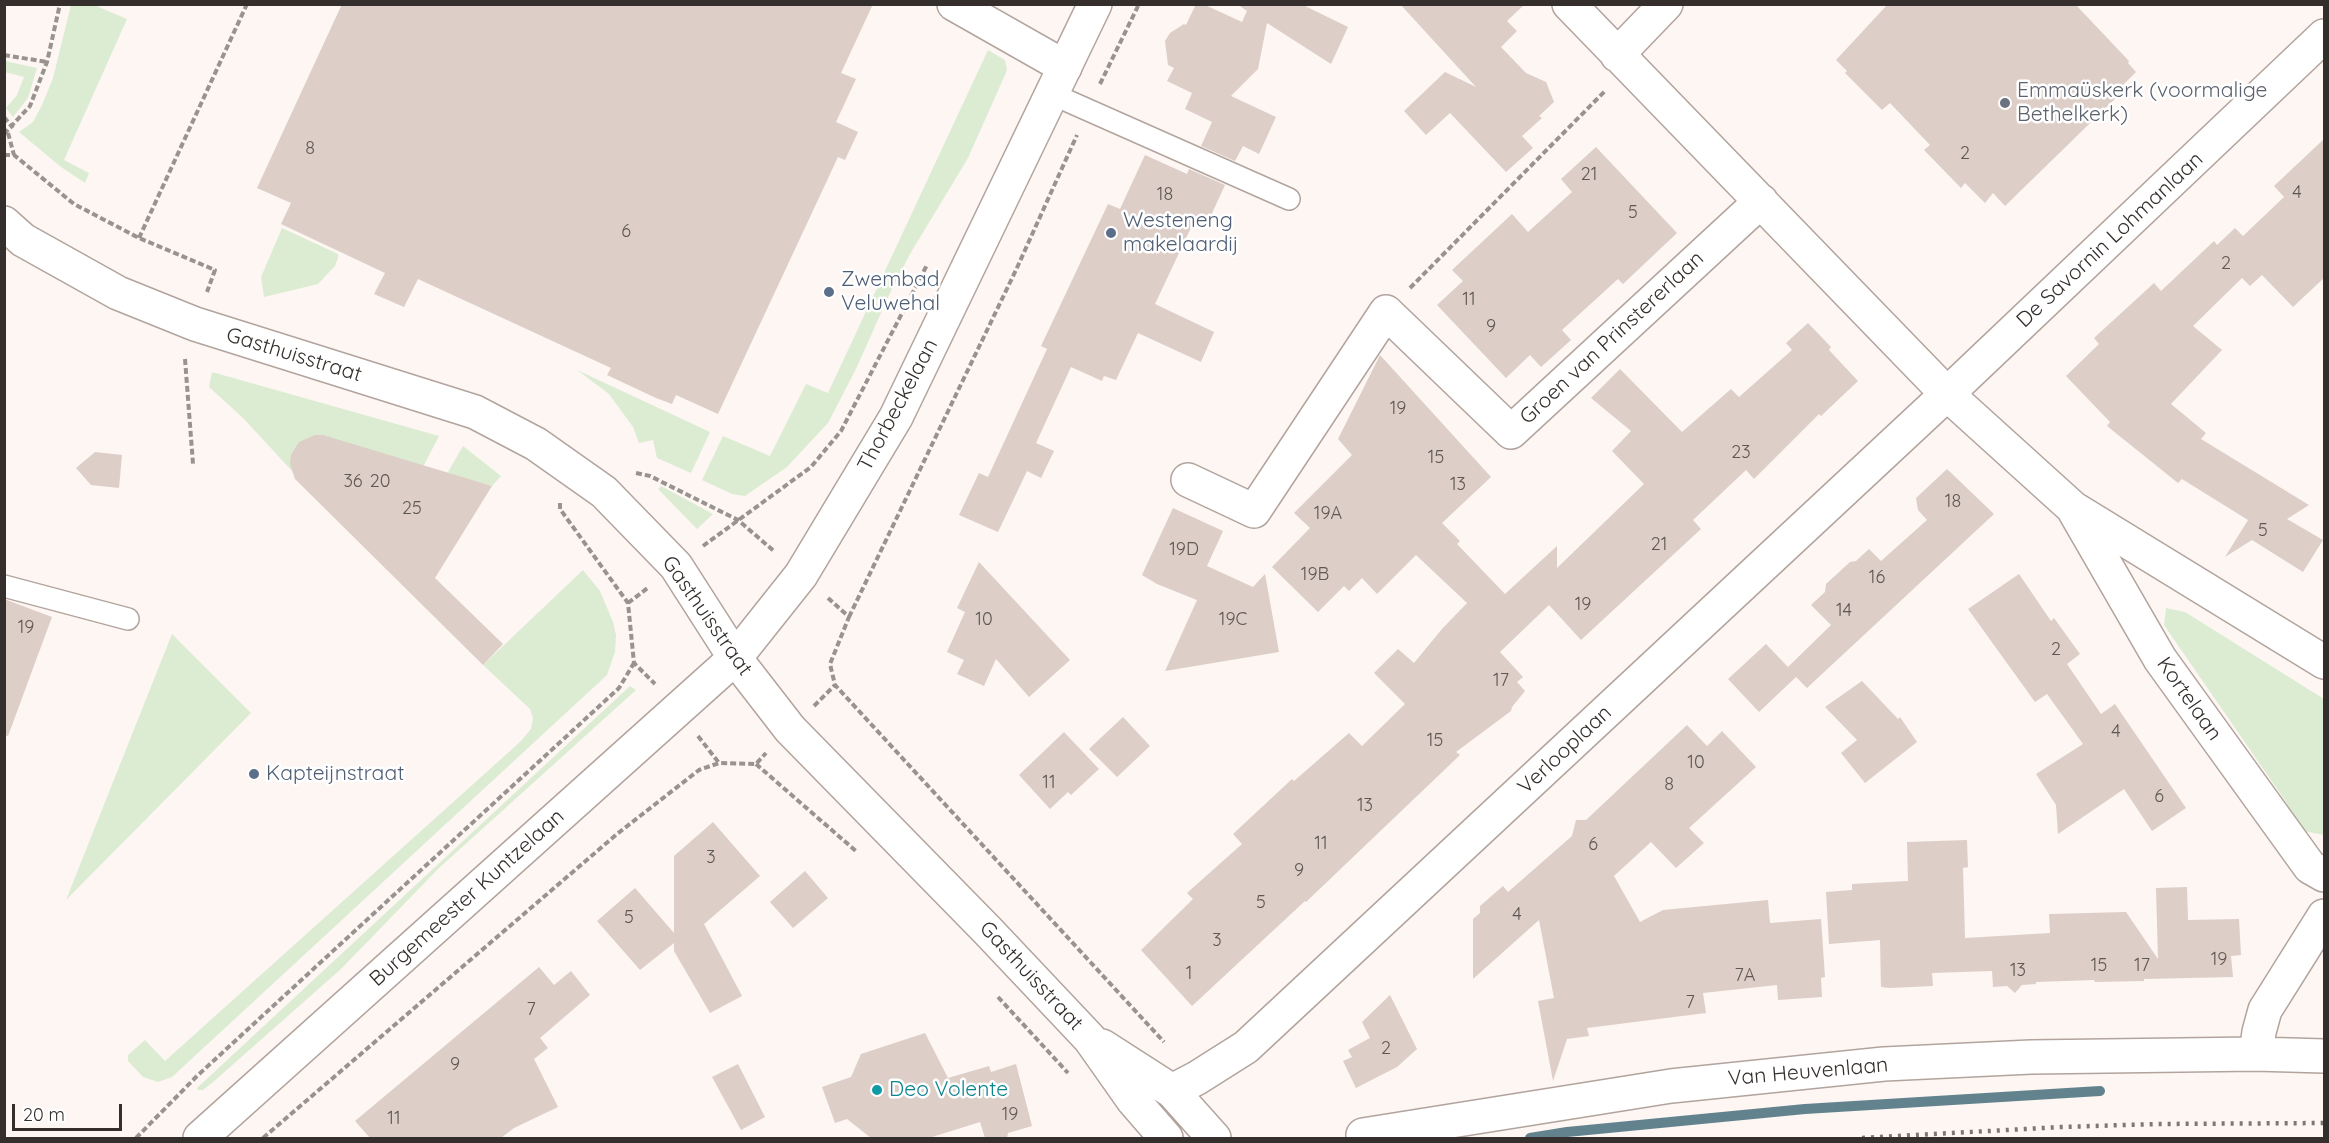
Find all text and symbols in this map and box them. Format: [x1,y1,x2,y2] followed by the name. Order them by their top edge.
[2017,78,2267,128] place label: Emmaüskerk (voormalige Bethelkerk)
[1998,96,2012,110] marker: Emmaüskerk (voormalige Bethelkerk)
[305,138,315,160] house number: 8
[1960,143,1970,165] house number: 2
[2012,147,2208,333] street label: De Savornin Lohmanlaan
[1581,164,1597,186] house number: 21
[2292,182,2302,204] house number: 4
[1157,184,1173,206] house number: 18
[1628,202,1638,224] house number: 5
[1123,208,1239,258] place label: Westeneng makelaardij
[621,221,631,243] house number: 6
[1104,226,1118,240] marker: Westeneng makelaardij
[1515,246,1709,430] street label: Groen van Prinstererlaan
[2221,253,2231,275] house number: 2
[841,267,940,317] place label: Zwembad Veluwehal
[822,285,836,299] marker: Zwembad Veluwehal
[1462,289,1476,311] house number: 11
[1486,316,1496,338] house number: 9
[223,322,365,388] street label: Gasthuisstraat
[853,335,943,475] street label: Thorbeckelaan
[1390,398,1406,420] house number: 19
[1731,442,1751,464] house number: 23
[1428,447,1444,469] house number: 15
[343,471,363,493] house number: 36
[370,471,390,493] house number: 20
[1450,474,1466,496] house number: 13
[1945,491,1961,513] house number: 18
[402,498,422,520] house number: 25
[1314,503,1342,525] house number: 19A
[2258,520,2268,542] house number: 5
[1651,534,1667,556] house number: 21
[1169,539,1199,561] house number: 19D
[656,551,758,681] street label: Gasthuisstraat
[1301,564,1329,586] house number: 19B
[1869,567,1885,589] house number: 16
[1575,594,1591,616] house number: 19
[1836,600,1852,622] house number: 14
[975,609,993,631] house number: 10
[1219,609,1247,631] house number: 19C
[18,617,34,639] house number: 19
[2051,639,2061,661] house number: 2
[2151,652,2227,746] street label: Kortelaan
[1493,670,1509,692] house number: 17
[1513,700,1617,800] street label: Verlooplaan
[2111,721,2121,743] house number: 4
[1427,730,1443,752] house number: 15
[1687,752,1705,774] house number: 10
[266,761,404,787] place label: Kapteijnstraat
[247,767,261,781] marker: Kapteijnstraat
[1042,772,1056,794] house number: 11
[1664,774,1674,796] house number: 8
[2154,786,2164,808] house number: 6
[1357,795,1373,817] house number: 13
[365,804,569,992] street label: Burgemeester Kuntzelaan
[1314,833,1328,855] house number: 11
[1588,834,1598,856] house number: 6
[706,847,716,869] house number: 3
[1294,860,1304,882] house number: 9
[1256,892,1266,914] house number: 5
[1512,904,1522,926] house number: 4
[624,907,634,929] house number: 5
[974,916,1088,1036] street label: Gasthuisstraat
[1212,930,1222,952] house number: 3
[2211,949,2227,971] house number: 19
[2091,955,2107,977] house number: 15
[2134,955,2150,977] house number: 17
[2010,960,2026,982] house number: 13
[1186,963,1192,985] house number: 1
[1735,965,1755,987] house number: 7A
[1685,992,1695,1014] house number: 7
[526,999,536,1021] house number: 7
[1381,1038,1391,1060] house number: 2
[1727,1052,1889,1092] street label: Van Heuvenlaan
[450,1054,460,1076] house number: 9
[889,1077,1008,1103] place label: Deo Volente
[870,1083,884,1097] marker: Deo Volente
[15,1092,124,1130] scale bar
[23,1103,65,1126] text: 20 m
[1002,1104,1018,1126] house number: 19
[387,1108,401,1130] house number: 11

